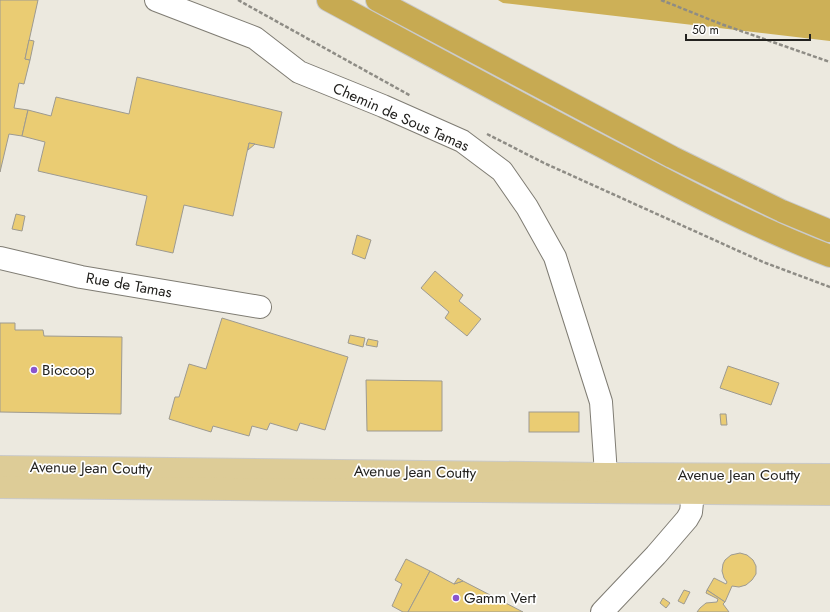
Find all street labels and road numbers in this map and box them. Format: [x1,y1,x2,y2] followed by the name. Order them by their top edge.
[329,77,473,157] street label: Chemin de Sous Tamas
[84,267,174,303] street label: Rue de Tamas
[30,456,153,480] street label: Avenue Jean Coutty
[354,460,477,484] street label: Avenue Jean Coutty
[678,464,801,486] street label: Avenue Jean Coutty

